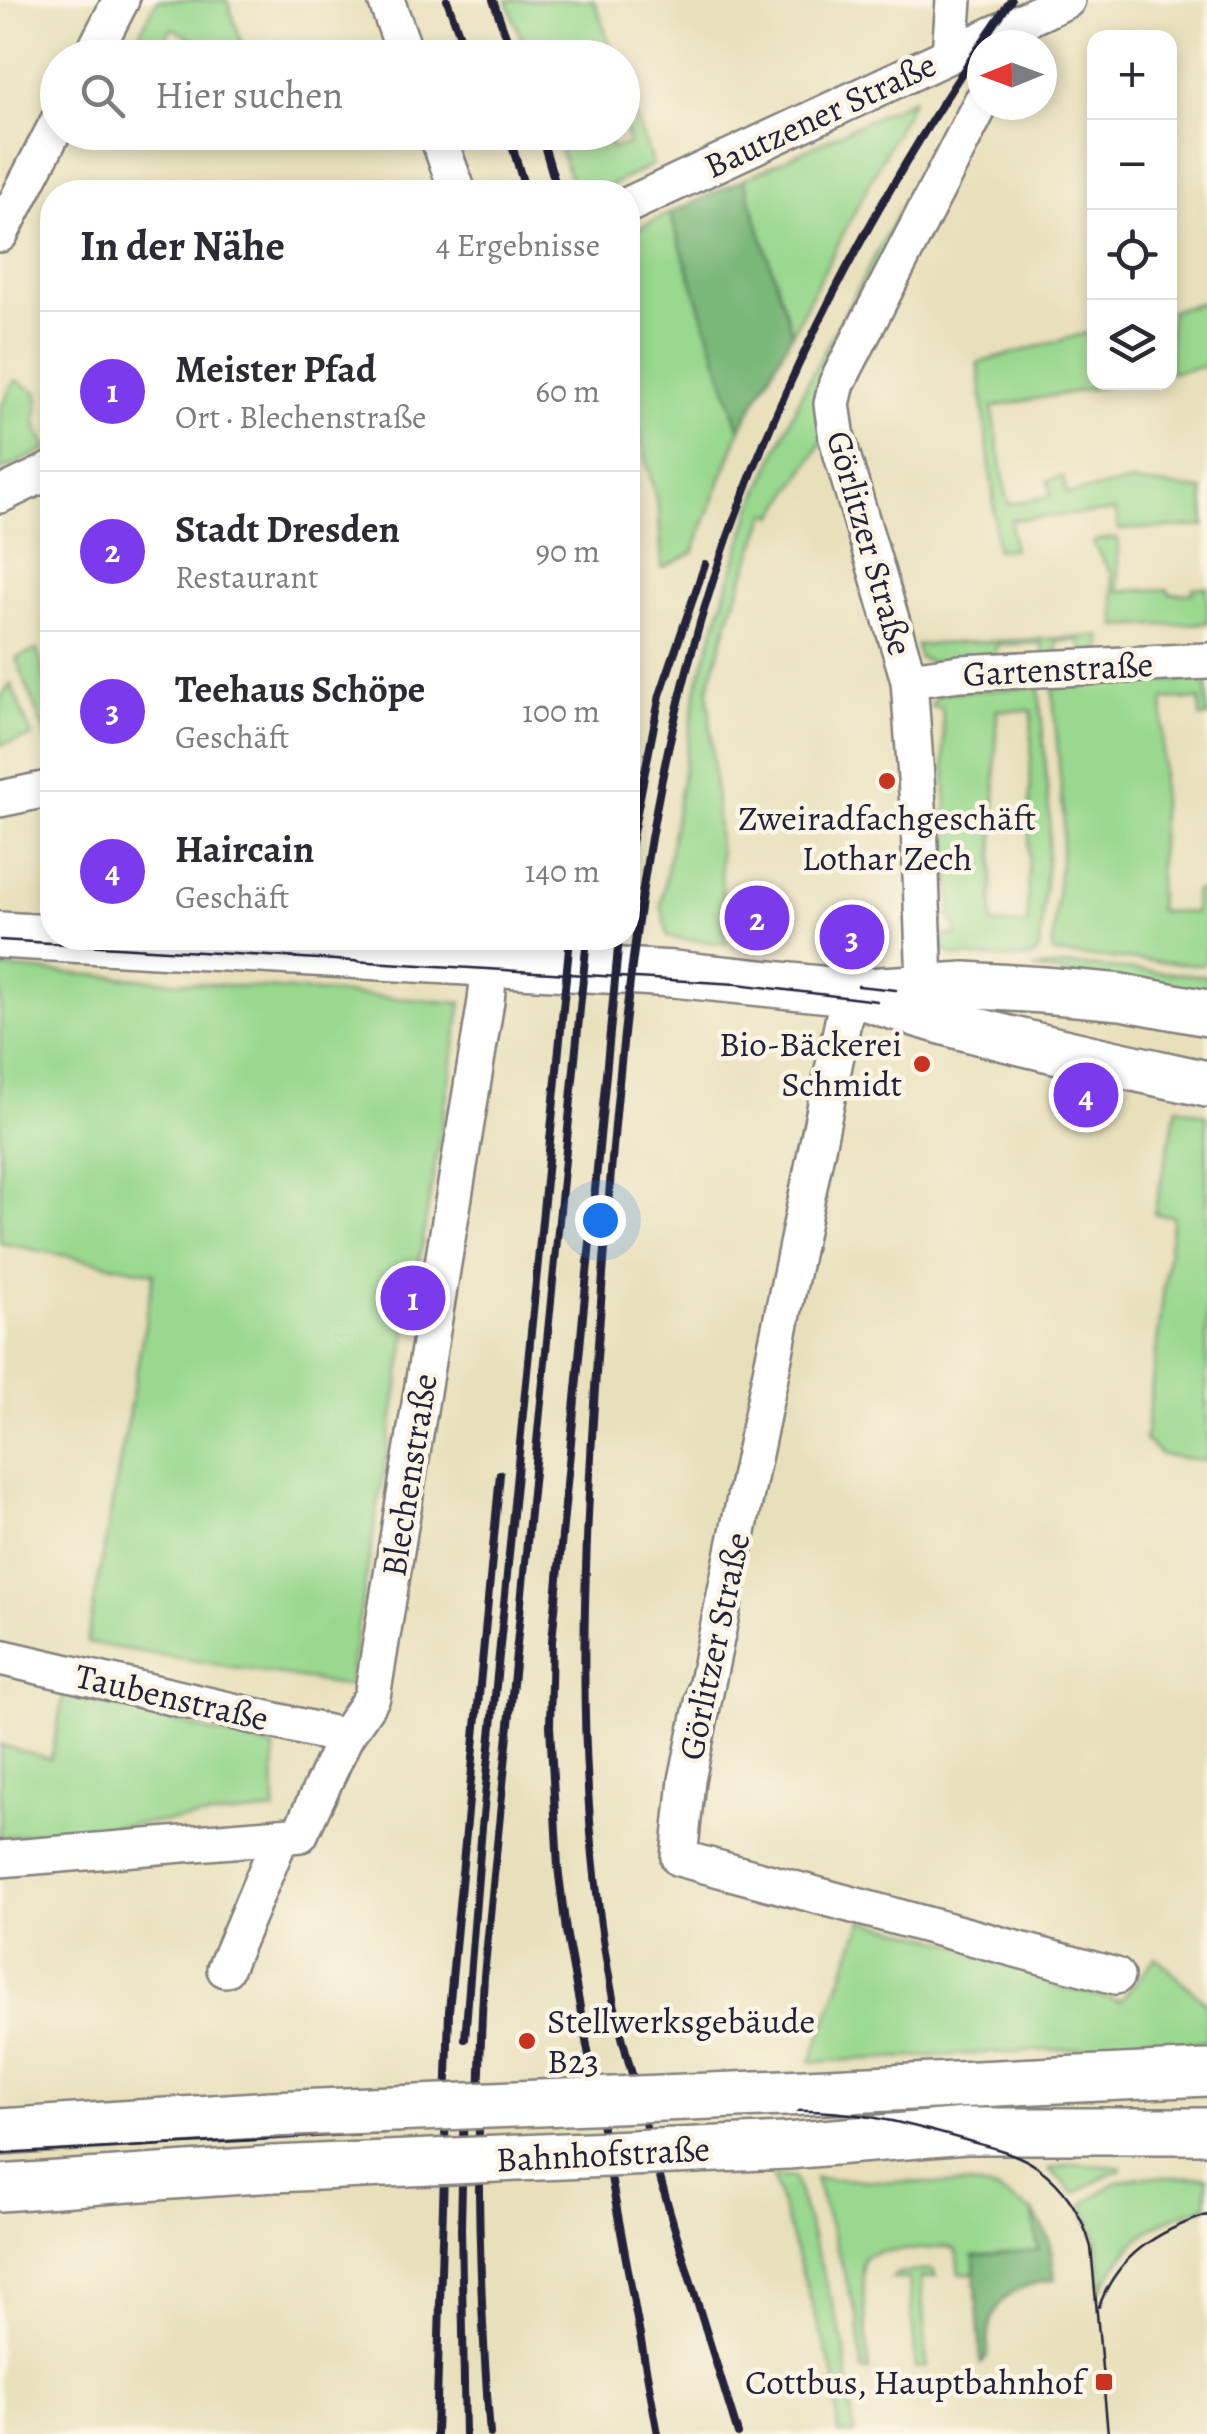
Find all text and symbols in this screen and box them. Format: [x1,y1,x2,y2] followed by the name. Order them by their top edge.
[967,30,1057,120] north arrow
[1087,30,1177,390] map controls
[1087,30,1177,120] button: +
[40,40,640,150] search box
[696,40,944,190] street label: Bautzener Straße
[75,68,130,123] icon: search
[155,69,343,121] text: Hier suchen
[1087,120,1177,210] button: −
[1087,210,1177,300] button: locate
[80,217,285,274] text: In der Nähe
[436,223,600,267] text: 4 Ergebnisse
[1087,300,1177,390] button: layers
[175,343,376,395] text: Meister Pfad
[107,369,118,413] text: 1
[535,369,600,413] text: 60 m
[175,395,426,439] text: Ort · Blechenstraße
[815,425,925,661] street label: Görlitzer Straße
[175,503,400,555] text: Stadt Dresden
[105,529,120,573] text: 2
[535,529,600,573] text: 90 m
[175,555,319,599] text: Restaurant
[962,640,1154,698] street label: Gartenstraße
[175,663,425,715] text: Teehaus Schöpe
[106,689,119,733] text: 3
[522,689,600,733] text: 100 m
[175,715,289,759] text: Geschäft
[876,770,898,792] marker: Zweiradfachgeschäft Lothar Zech
[738,794,1036,882] place label: Zweiradfachgeschäft Lothar Zech
[175,823,314,875] text: Haircain
[105,849,120,893] text: 4
[525,849,600,893] text: 140 m
[175,875,289,919] text: Geschäft
[724,880,790,956] pin: 2
[820,900,884,974] pin: 3
[719,1020,902,1108] place label: Bio-Bäckerei Schmidt
[911,1053,933,1075] marker: Bio-Bäckerei Schmidt
[1054,1058,1118,1132] pin: 4
[575,1195,626,1246] your location
[380,1260,446,1336] pin: 1
[369,1370,449,1580] street label: Blechenstraße
[666,1528,762,1764] street label: Görlitzer Straße
[71,1652,273,1742] street label: Taubenstraße
[547,1997,815,2085] place label: Stellwerksgebäude B23
[516,2030,538,2052] marker: Stellwerksgebäude B23
[495,2124,711,2184] street label: Bahnhofstraße
[745,2358,1088,2406] place label: Cottbus, Hauptbahnhof
[1093,2371,1115,2393] marker: Cottbus, Hauptbahnhof

